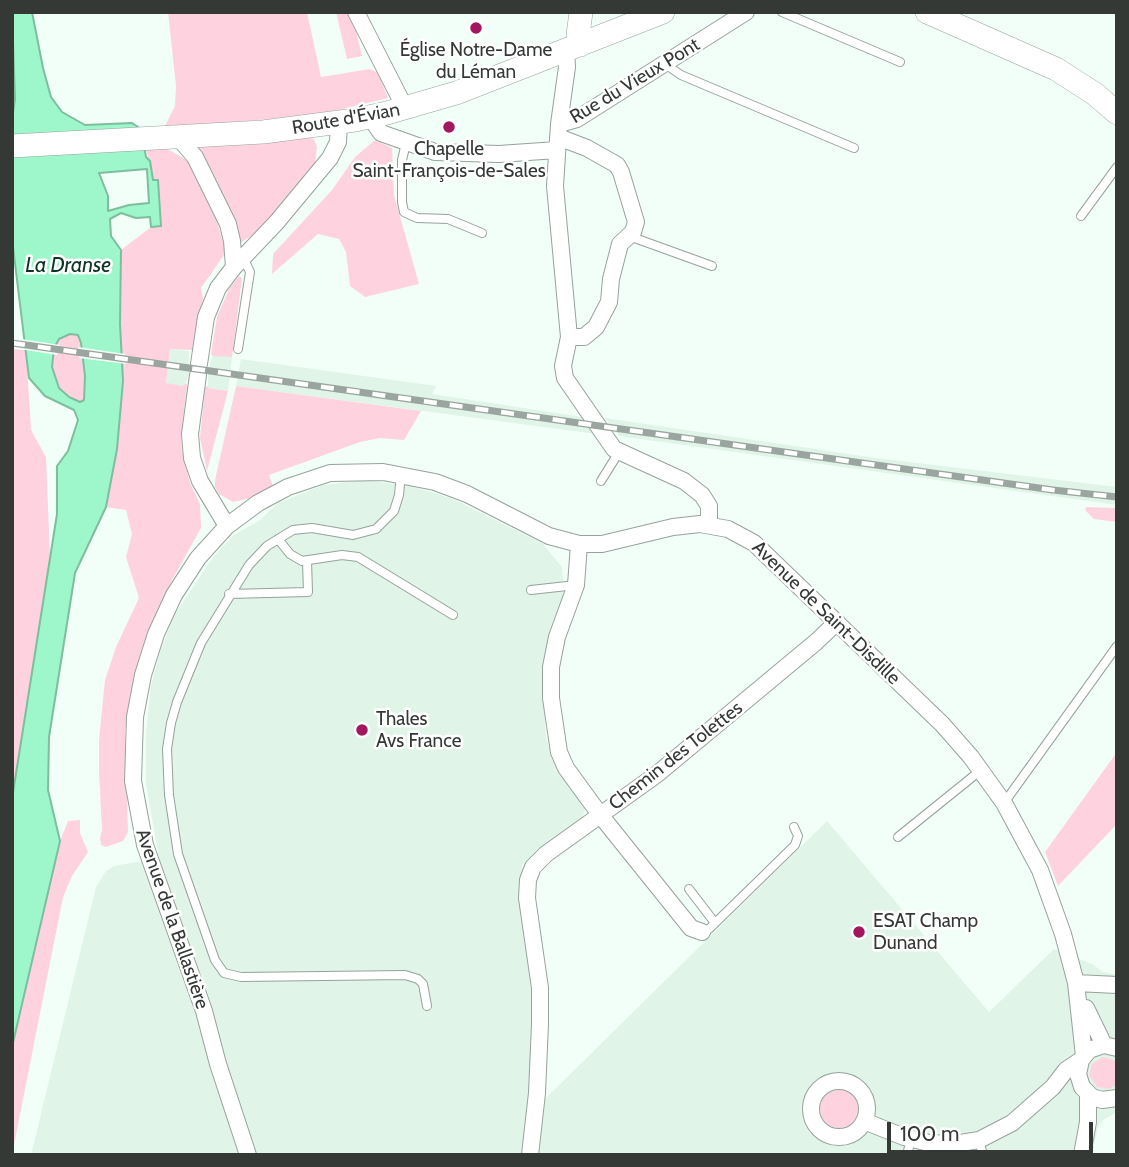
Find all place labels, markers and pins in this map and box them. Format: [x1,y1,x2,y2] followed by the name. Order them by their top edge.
[468,20,484,36] marker: Église Notre-Dame du Léman
[400,39,552,83] place label: Église Notre-Dame du Léman
[441,119,457,135] marker: Chapelle Saint-François-de-Sales
[352,138,546,182] place label: Chapelle Saint-François-de-Sales
[376,708,461,752] place label: Thales Avs France
[354,722,370,738] marker: Thales Avs France
[873,910,978,954] place label: ESAT Champ Dunand
[851,924,867,940] marker: ESAT Champ Dunand

